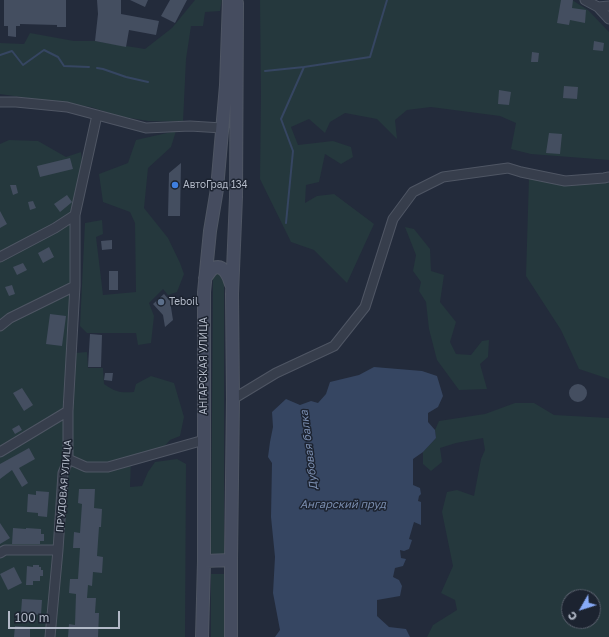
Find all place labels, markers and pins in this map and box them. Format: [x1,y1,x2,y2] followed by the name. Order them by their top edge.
[183,179,248,191] place label: АвтоГрад 134
[170,180,180,190] marker: АвтоГрад 134
[169,296,198,308] place label: Teboil
[156,297,166,307] marker: Teboil

